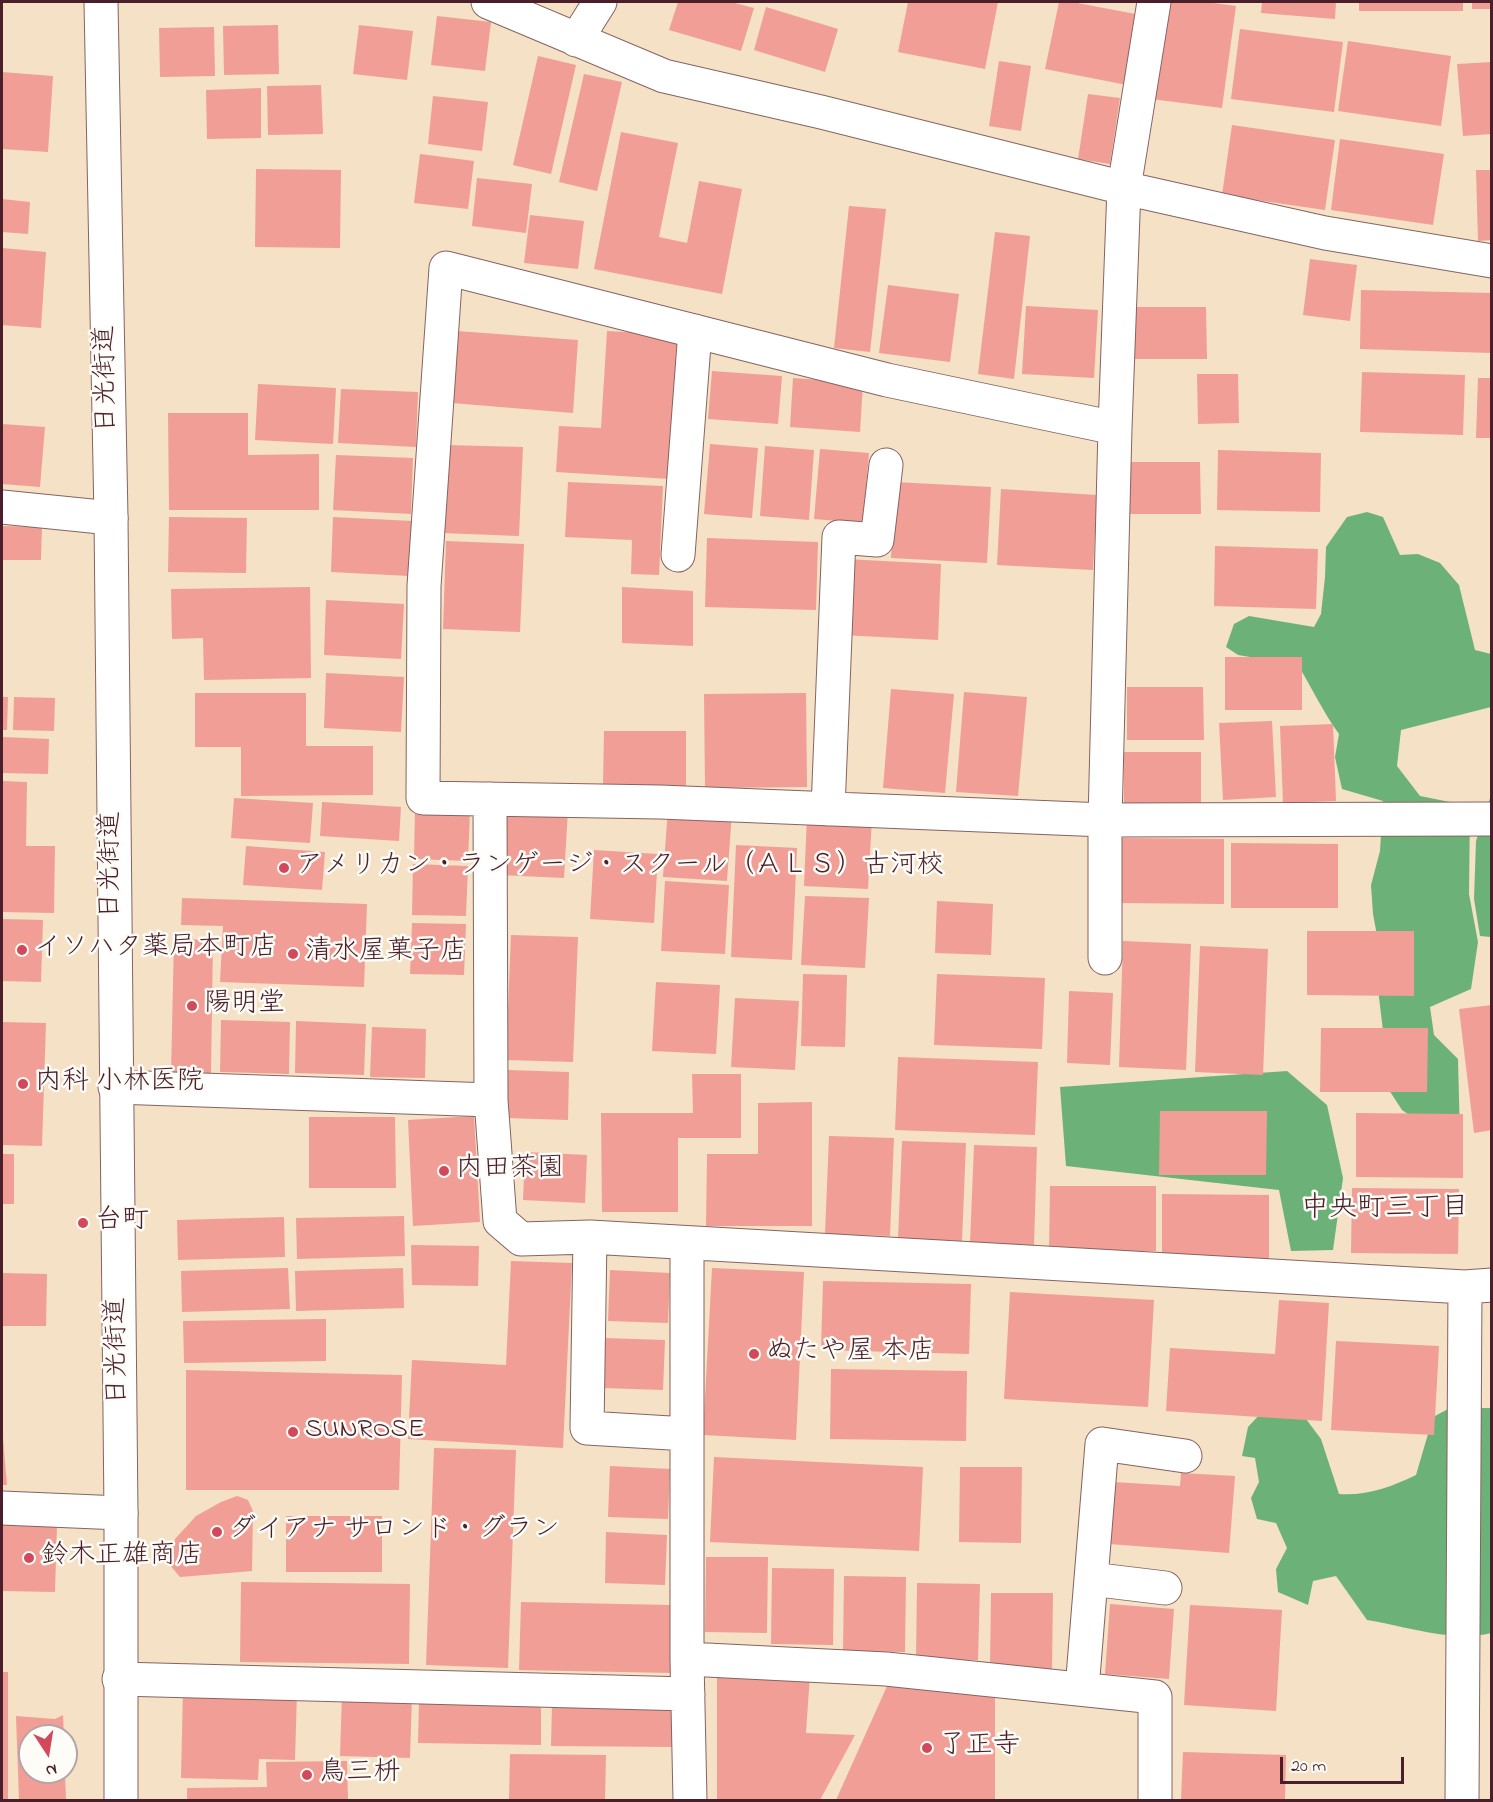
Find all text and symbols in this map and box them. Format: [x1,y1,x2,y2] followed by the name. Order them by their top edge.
[91,325,125,433] street label: 日光街道
[97,811,129,919] street label: 日光街道
[296,852,944,884] place label: アメリカン・ランゲージ・スクール（ＡＬＳ）古河校
[277,861,291,875] marker: アメリカン・ランゲージ・スクール（ＡＬＳ）古河校
[34,934,277,966] place label: イソハタ薬局本町店
[305,938,467,970] place label: 清水屋菓子店
[15,943,29,957] marker: イソハタ薬局本町店
[286,947,300,961] marker: 清水屋菓子店
[204,990,285,1022] place label: 陽明堂
[185,999,199,1013] marker: 陽明堂
[35,1068,204,1100] place label: 内科 小林医院
[16,1077,30,1091] marker: 内科 小林医院
[456,1155,564,1187] place label: 内田茶園
[437,1164,451,1178] marker: 内田茶園
[1301,1193,1469,1227] district label: 中央町三丁目
[95,1207,149,1239] place label: 台町
[76,1216,90,1230] marker: 台町
[102,1297,136,1405] street label: 日光街道
[766,1338,935,1370] place label: ぬたや屋 本店
[747,1347,761,1361] marker: ぬたや屋 本店
[305,1416,424,1448] place label: SUNROSE
[286,1425,300,1439] marker: SUNROSE
[229,1516,560,1548] place label: ダイアナ サロンド・グラン
[210,1525,224,1539] marker: ダイアナ サロンド・グラン
[41,1542,203,1574] place label: 鈴木正雄商店
[22,1551,36,1565] marker: 鈴木正雄商店
[18,1724,78,1784] north arrow
[939,1732,1020,1764] place label: 了正寺
[920,1741,934,1755] marker: 了正寺
[1283,1745,1408,1783] scale bar
[1291,1754,1326,1780] text: 20 m
[44,1757,59,1783] text: N
[319,1759,400,1791] place label: 鳥三枡
[300,1768,314,1782] marker: 鳥三枡

